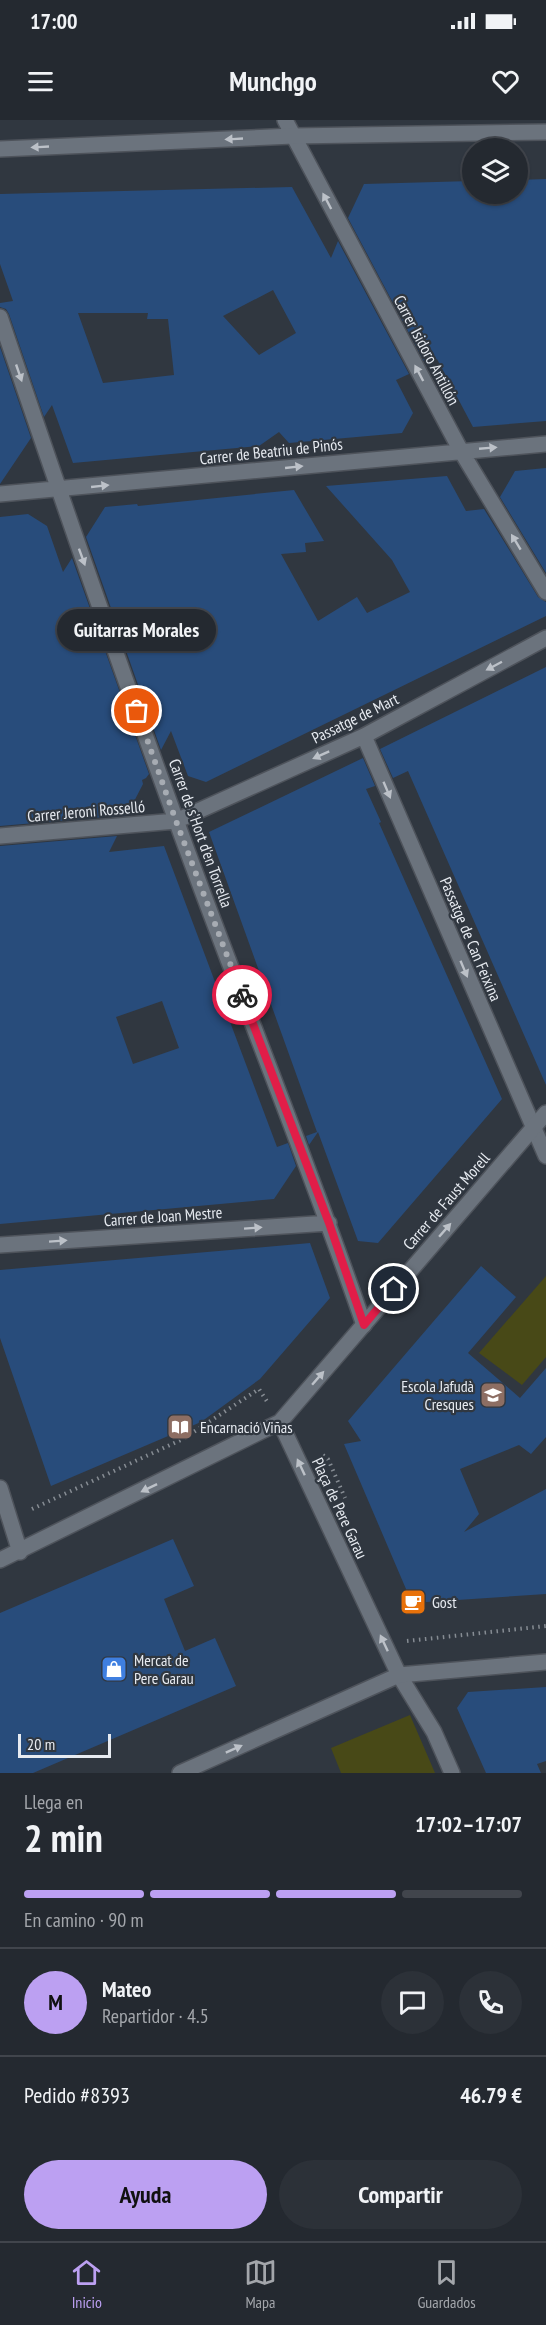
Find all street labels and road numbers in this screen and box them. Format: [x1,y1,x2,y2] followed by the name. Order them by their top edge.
[390,292,464,408] street label: Carrer Isidoro Antillón
[198,434,344,468] street label: Carrer de Beatriu de Pinós
[308,688,402,748] street label: Passatge de Mart
[165,756,237,910] street label: Carrer de s'Hort d'en Torrella
[26,796,146,826] street label: Carrer Jeroni Rosselló
[436,874,506,1004] street label: Passatge de Can Feixina
[398,1148,494,1254] street label: Carrer de Faust Morell
[103,1202,223,1230] street label: Carrer de Joan Mestre
[308,1454,372,1562] street label: Plaça de Pere Garau

